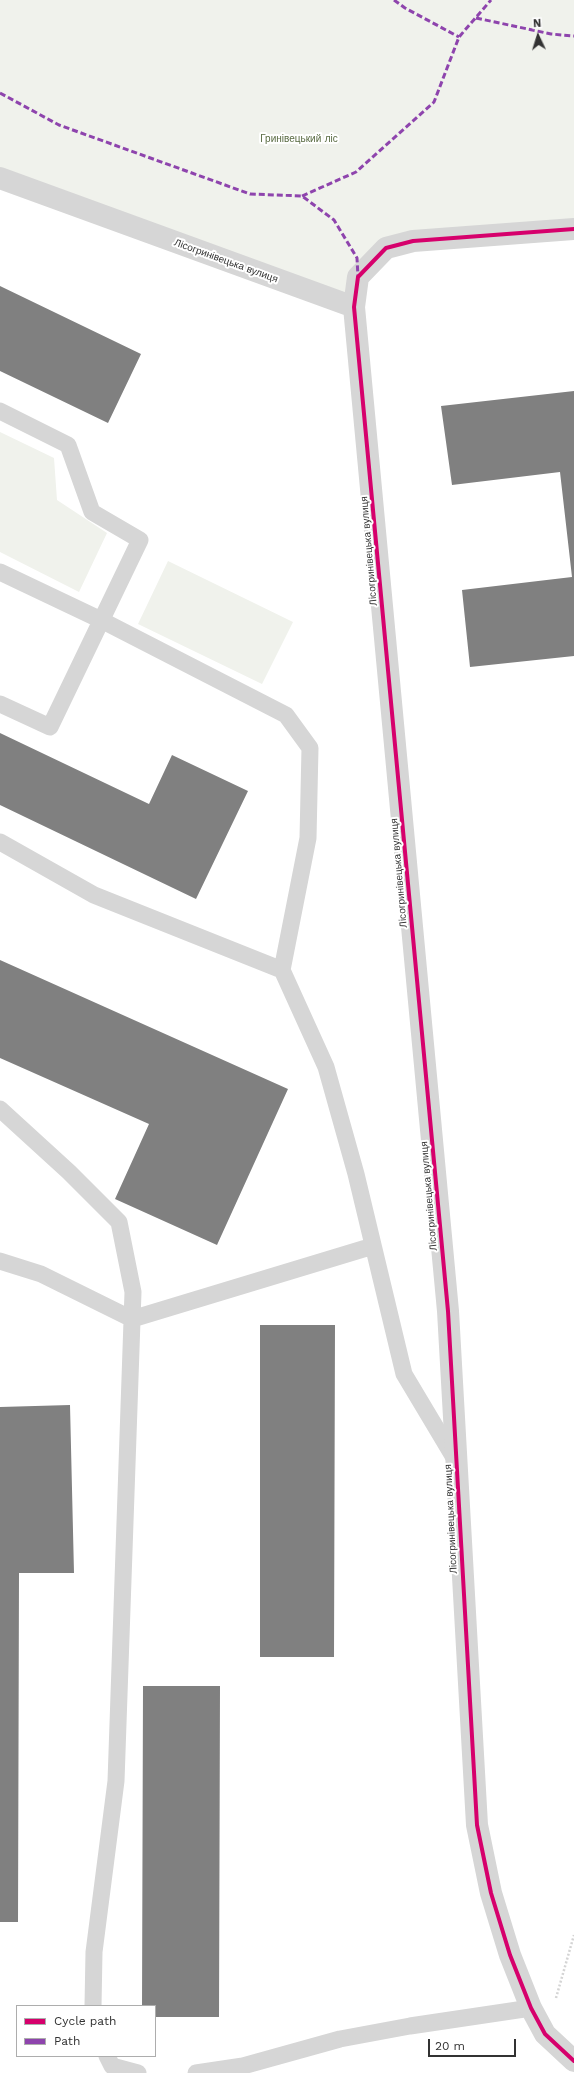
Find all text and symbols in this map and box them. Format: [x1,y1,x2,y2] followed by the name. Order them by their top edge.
[518,16,558,56] north arrow
[533,17,542,30] text: N
[260,133,338,145] park label: Гринівецький ліс
[172,237,280,285] street label: Лісогринівецька вулиця
[358,496,380,606] street label: Лісогринівецька вулиця
[388,818,410,928] street label: Лісогринівецька вулиця
[418,1141,440,1251] street label: Лісогринівецька вулиця
[442,1464,460,1574] street label: Лісогринівецька вулиця
[16,2005,156,2057] legend
[54,2014,116,2028] text: Cycle path
[430,2031,518,2057] scale bar
[54,2034,80,2048] text: Path
[435,2039,465,2053] text: 20 m

